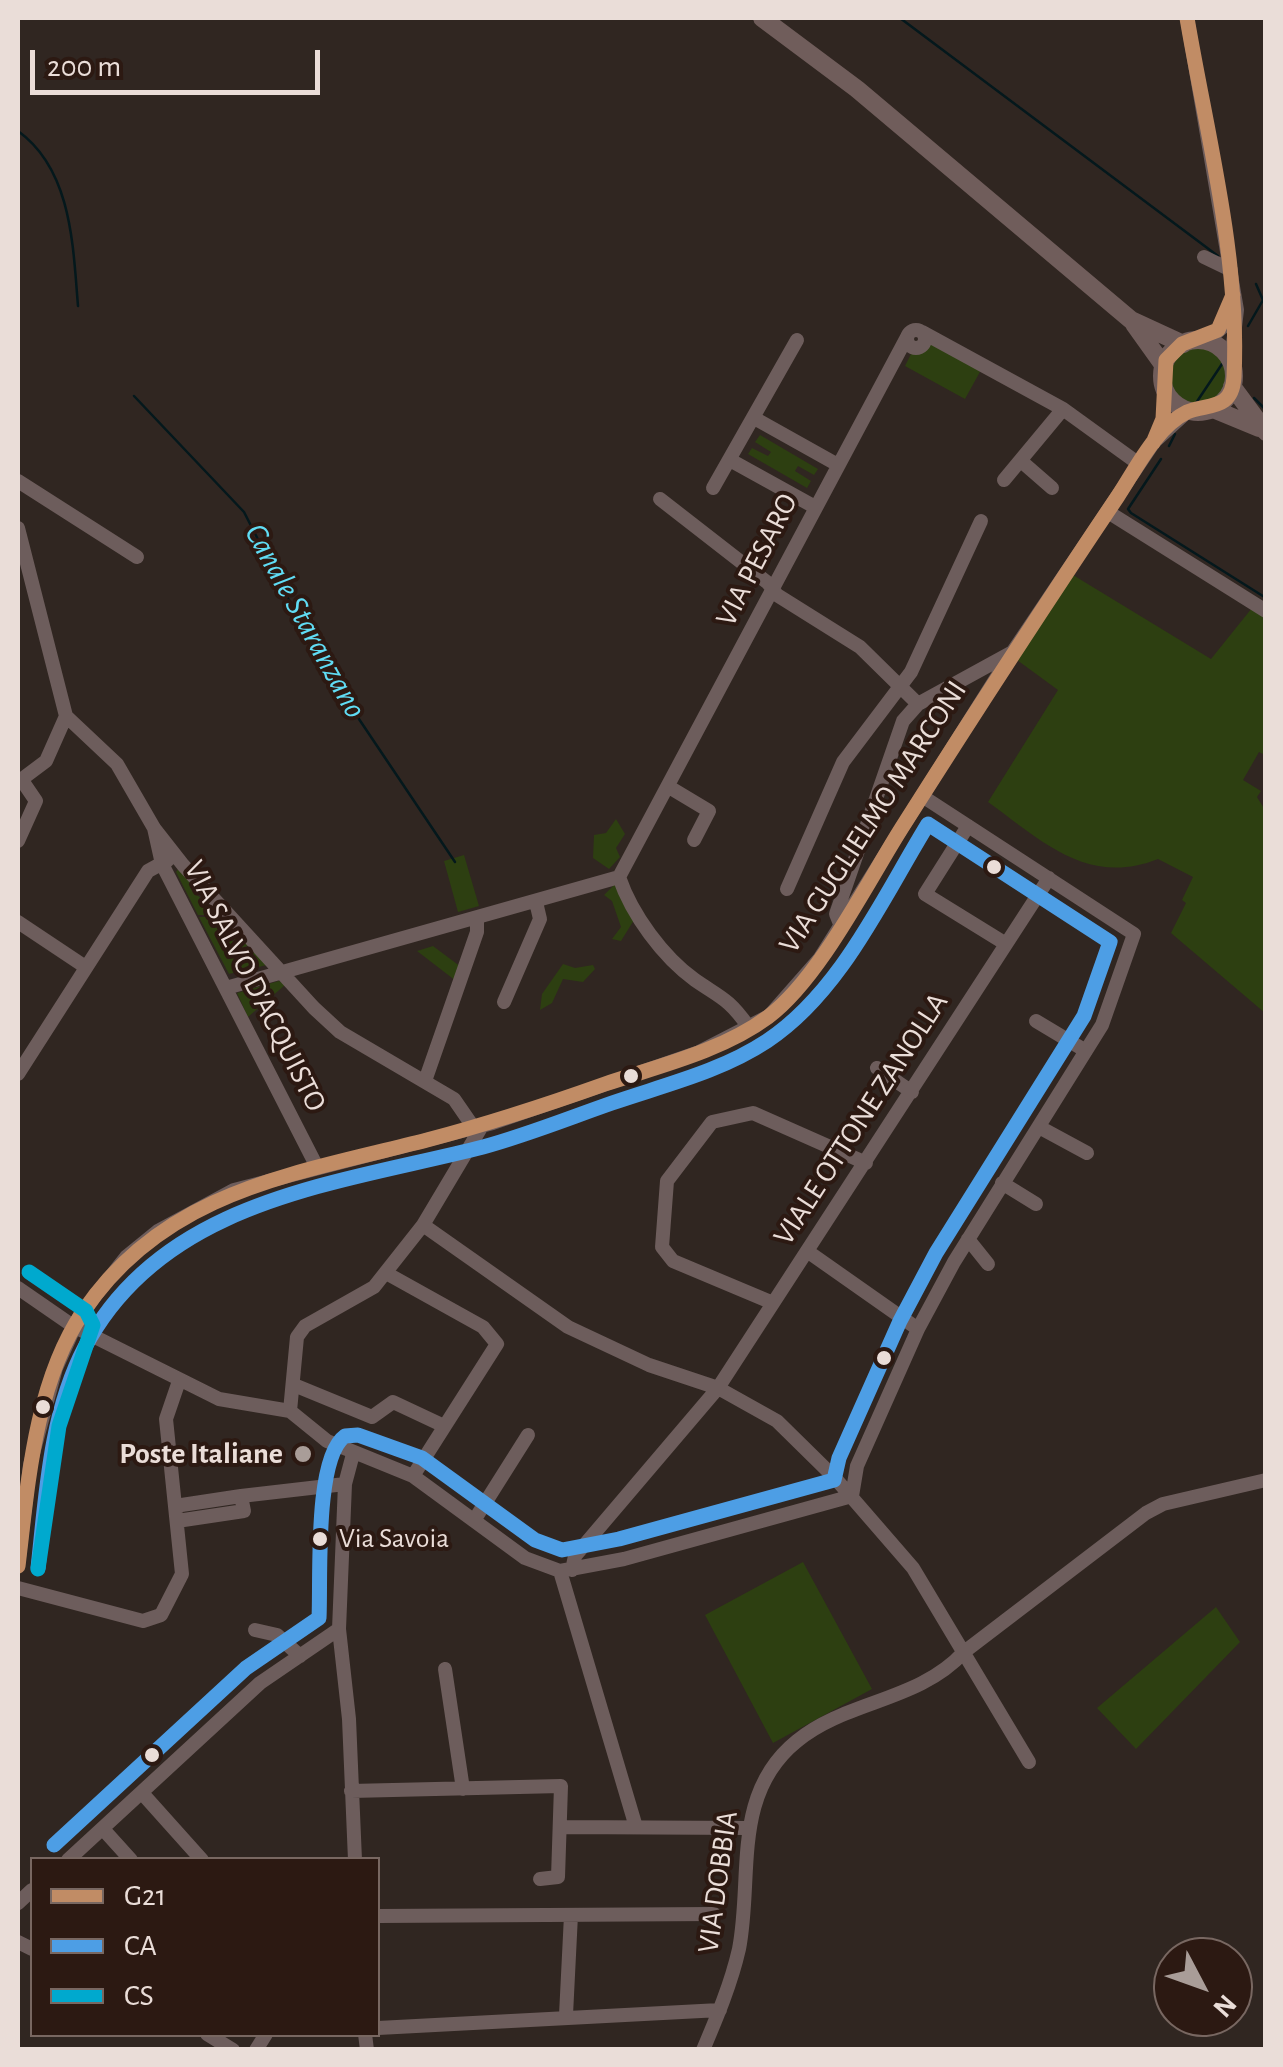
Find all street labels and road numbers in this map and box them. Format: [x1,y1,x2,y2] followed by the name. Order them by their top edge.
[708,488,806,632] street label: VIA PESARO
[771,674,975,960] street label: VIA GUGLIELMO MARCONI
[176,854,334,1118] street label: VIA SALVO D'ACQUISTO
[766,986,956,1252] street label: VIALE OTTONE ZANOLLA
[690,1809,746,1955] street label: VIA DOBBIA

